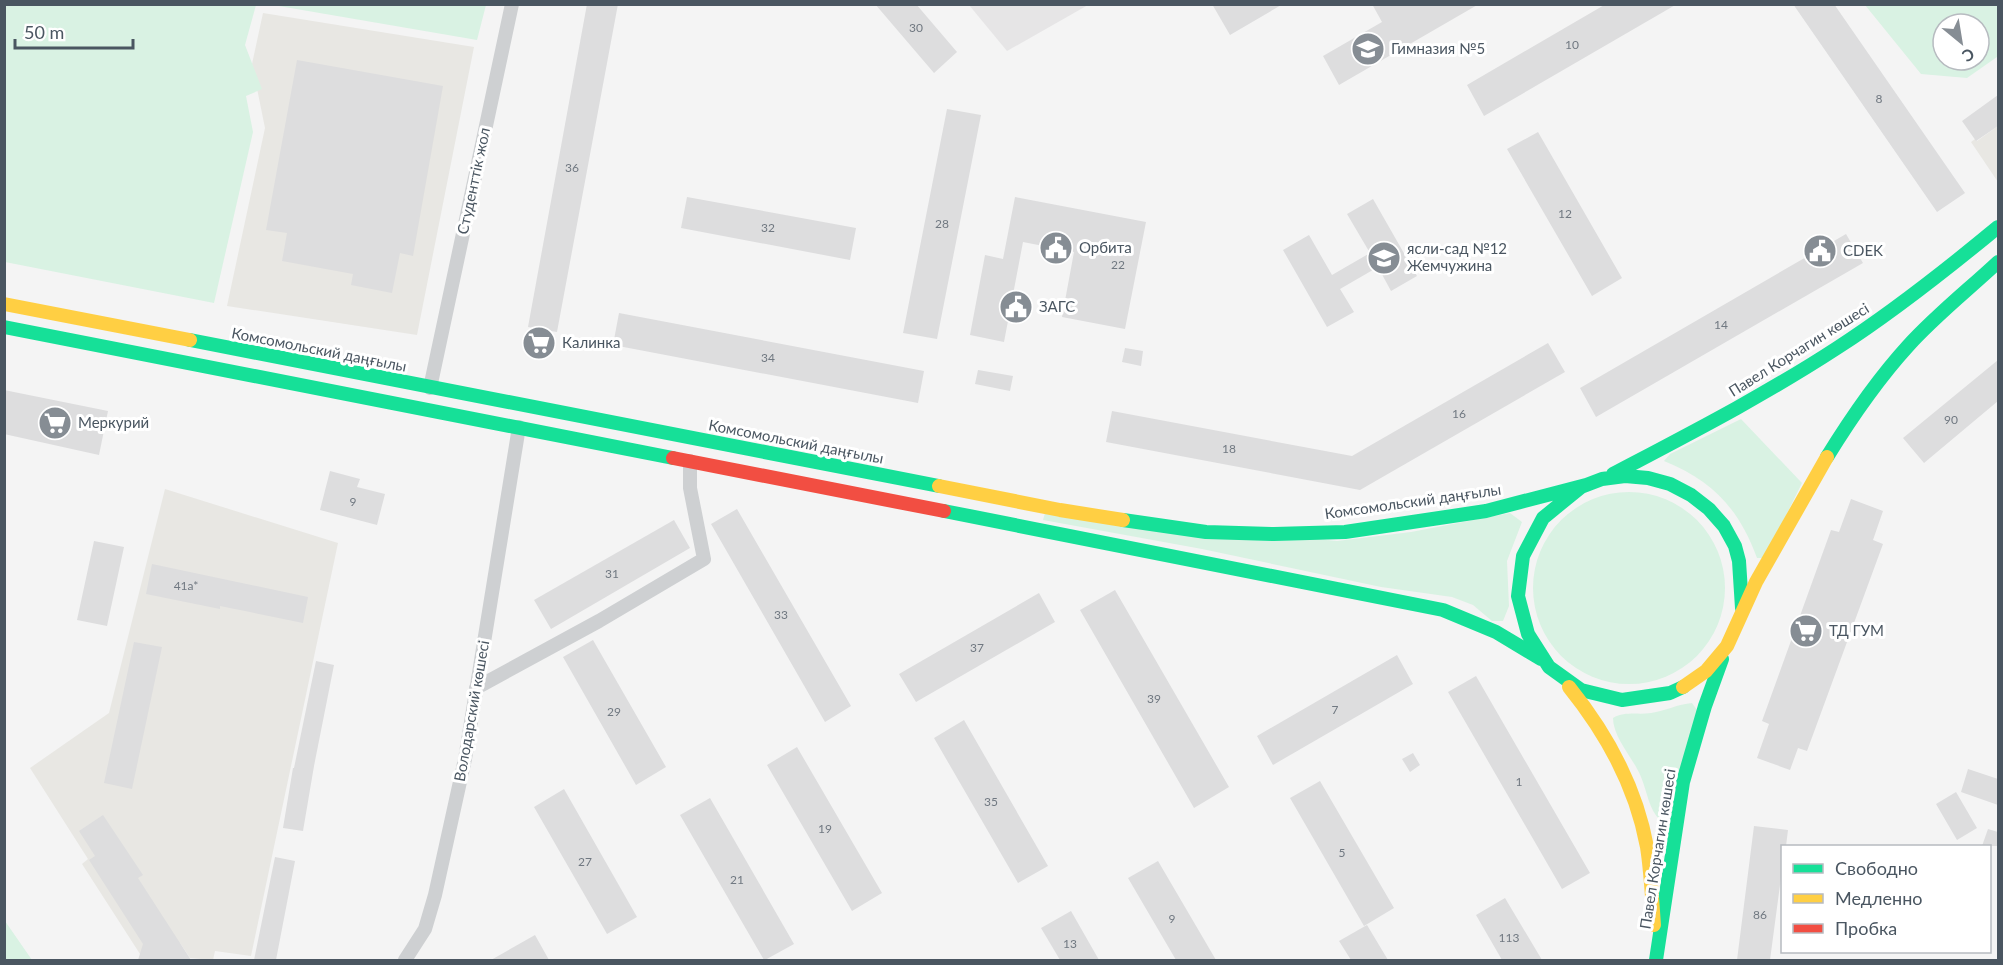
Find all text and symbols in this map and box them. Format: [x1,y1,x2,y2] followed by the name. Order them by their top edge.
[15,12,134,50] scale bar
[1931,12,1991,72] north arrow
[909,20,923,35] house number: 30
[24,21,64,43] text: 50 m
[1350,31,1386,67] school or university icon: Гимназия №5
[1565,37,1579,52] house number: 10
[1391,39,1485,57] place label: Гимназия №5
[1959,45,1978,67] text: С
[1876,91,1883,106] house number: 8
[453,126,493,236] street label: Студенттік жол
[565,160,579,175] house number: 36
[1558,206,1572,221] house number: 12
[935,216,949,231] house number: 28
[761,220,775,235] house number: 32
[1038,230,1074,266] public building icon: Орбита
[1802,233,1838,269] public building icon: CDEK
[1079,238,1132,256] place label: Орбита
[1407,239,1507,274] place label: ясли-сад №12 Жемчужина
[1366,240,1402,276] school or university icon: ясли-сад №12 Жемчужина
[1843,241,1883,259] place label: CDEK
[1111,257,1125,272] house number: 22
[998,289,1034,325] public building icon: ЗАГС
[1039,297,1075,315] place label: ЗАГС
[1725,299,1872,400] street label: Павел Корчагин көшесі
[1714,317,1728,332] house number: 14
[230,323,408,375] street label: Комсомольский даңғылы
[521,325,557,361] supermarket icon: Калинка
[562,333,620,351] place label: Калинка
[761,350,775,365] house number: 34
[37,405,73,441] supermarket icon: Меркурий
[1452,406,1466,421] house number: 16
[1944,412,1958,427] house number: 90
[78,413,149,431] place label: Меркурий
[707,415,885,467] street label: Комсомольский даңғылы
[1222,441,1236,456] house number: 18
[1323,480,1502,522] street label: Комсомольский даңғылы
[350,494,357,509] house number: 9
[605,566,619,581] house number: 31
[174,578,198,593] house number: 41а*
[774,607,788,622] house number: 33
[1788,613,1824,649] supermarket icon: ТД ГУМ
[1829,621,1884,639] place label: ТД ГУМ
[450,639,492,783] street label: Володарский көшесі
[970,640,984,655] house number: 37
[1147,691,1161,706] house number: 39
[1332,702,1339,717] house number: 7
[607,704,621,719] house number: 29
[1635,767,1679,930] street label: Павел Корчагин көшесі
[1516,774,1523,789] house number: 1
[984,794,998,809] house number: 35
[818,821,832,836] house number: 19
[1339,845,1346,860] house number: 5
[1781,845,1991,953] legend
[578,854,592,869] house number: 27
[1835,857,1918,879] text: Свободно
[730,872,744,887] house number: 21
[1835,887,1923,909] text: Медленно
[1753,907,1767,922] house number: 86
[1169,911,1176,926] house number: 9
[1835,917,1897,939] text: Пробка
[1499,930,1519,945] house number: 113
[1063,936,1077,951] house number: 13

